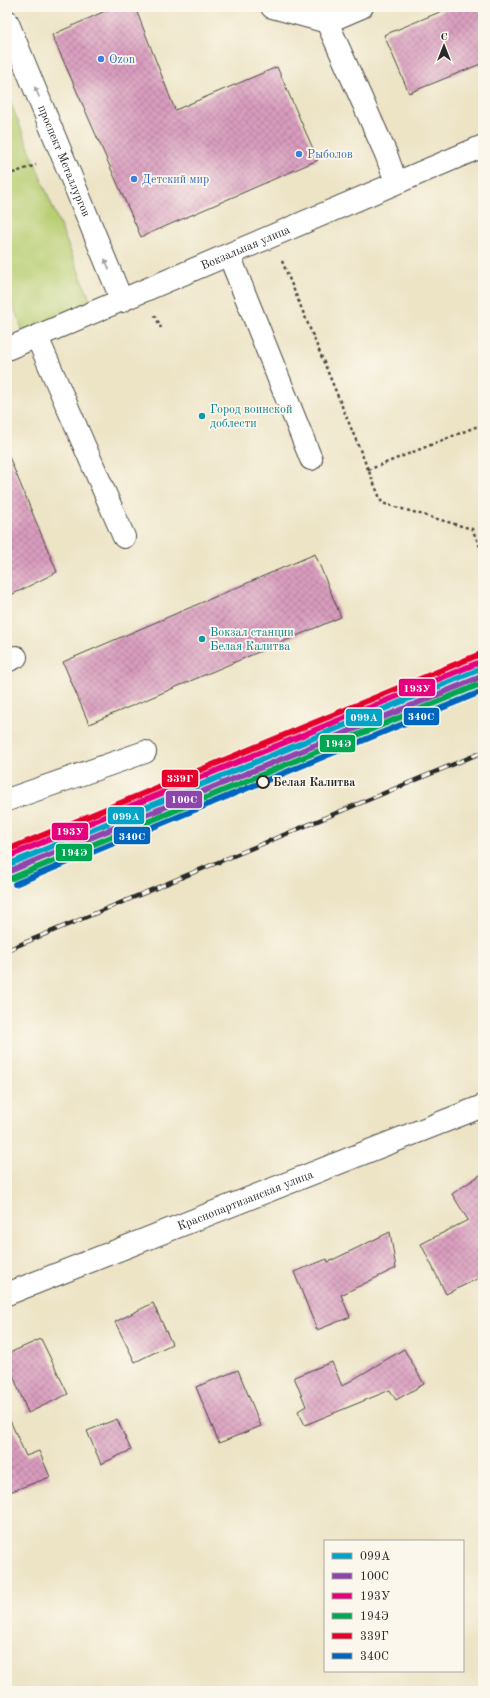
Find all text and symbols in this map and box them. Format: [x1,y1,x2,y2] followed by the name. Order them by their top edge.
[424,26,464,66] north arrow
[440,32,448,43] text: С
[96,54,106,64] marker: Ozon
[109,54,136,66] place label: Ozon
[33,86,39,98] one-way arrow
[35,104,92,219] street label: проспект Металлургов
[294,149,304,159] marker: Рыболов
[307,149,353,161] place label: Рыболов
[129,174,139,184] marker: Детский мир
[142,174,209,186] place label: Детский мир
[199,224,292,273] street label: Вокзальная улица
[104,258,110,270] one-way arrow
[210,404,292,430] place label: Город воинской доблести
[197,411,207,421] marker: Город воинской доблести
[210,627,294,653] place label: Вокзал станции Белая Калитва
[197,634,207,644] marker: Вокзал станции Белая Калитва
[398,678,436,697] line badge: 193У
[403,684,431,695] text: 193У
[403,707,440,726] line badge: 340С
[345,708,383,727] line badge: 099А
[408,712,434,723] text: 340С
[350,713,378,724] text: 099А
[319,734,356,753] line badge: 194Э
[325,739,351,750] text: 194Э
[161,769,199,788] line badge: 339Г
[167,774,193,785] text: 339Г
[256,775,270,789] marker: Белая Калитва
[273,777,355,789] place label: Белая Калитва
[165,790,203,809] line badge: 100C
[171,795,197,806] text: 100C
[107,806,145,825] line badge: 099А
[112,812,140,823] text: 099А
[51,822,89,841] line badge: 193У
[113,826,151,845] line badge: 340С
[56,827,84,838] text: 193У
[119,832,145,843] text: 340С
[55,843,93,862] line badge: 194Э
[61,848,87,859] text: 194Э
[176,1169,315,1233] street label: Краснопартизанская улица
[324,1540,464,1672] legend
[360,1551,390,1563] text: 099А
[360,1571,389,1583] text: 100C
[360,1591,390,1603] text: 193У
[360,1611,389,1623] text: 194Э
[360,1631,389,1643] text: 339Г
[360,1651,389,1663] text: 340С

